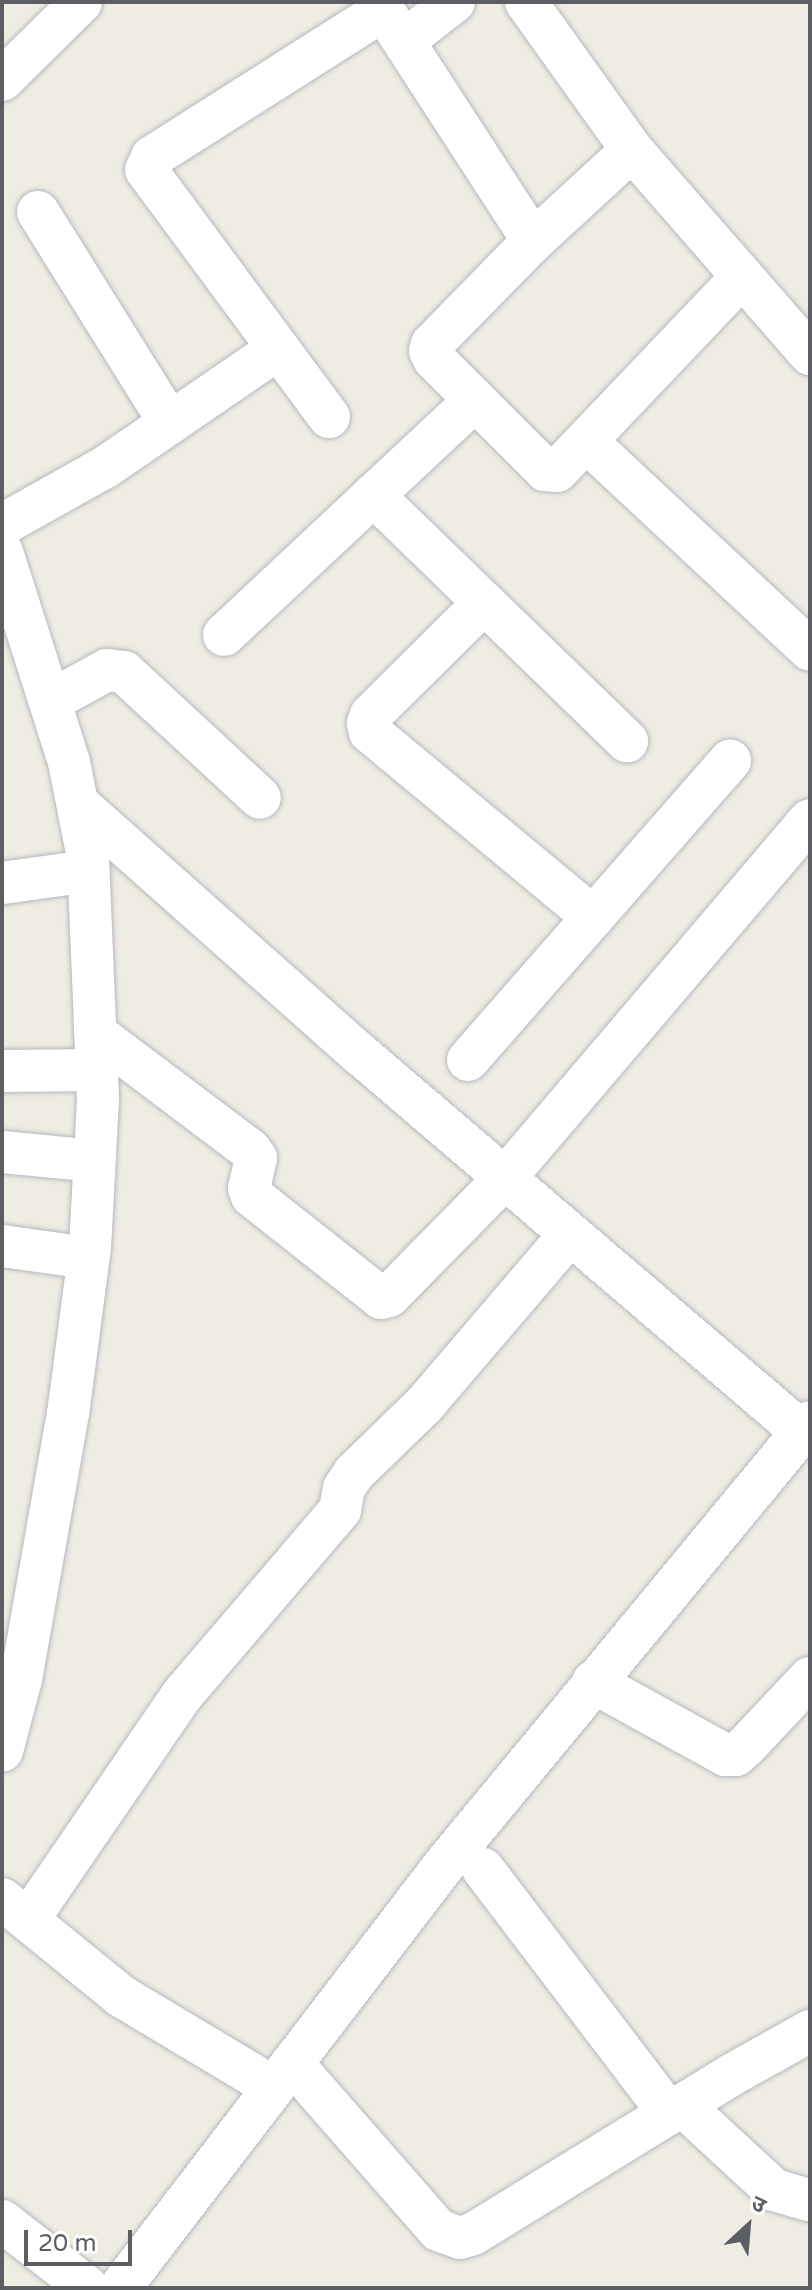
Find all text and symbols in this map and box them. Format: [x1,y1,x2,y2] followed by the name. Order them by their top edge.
[708,2186,788,2266] north arrow
[747,2190,770,2219] text: उ
[28,2214,136,2264] scale bar
[38,2229,96,2258] text: 20 m

